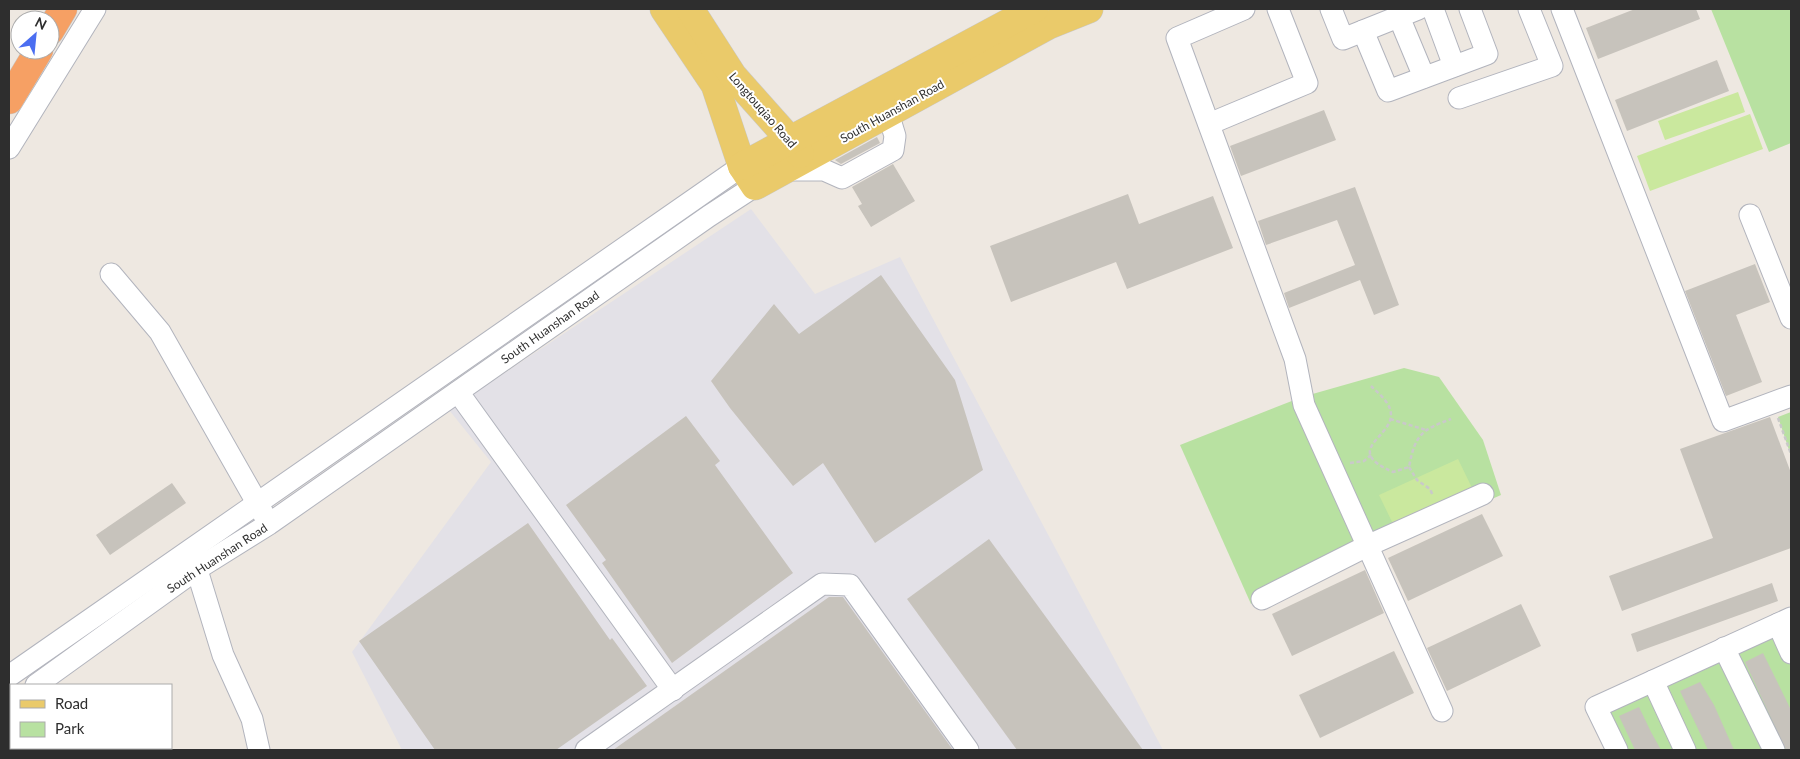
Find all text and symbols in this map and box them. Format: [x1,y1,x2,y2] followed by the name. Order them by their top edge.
[10,10,60,60] north arrow
[32,13,50,33] text: N
[726,69,800,151] street label: Longtouqiao Road
[837,76,947,146] street label: South Huanshan Road
[498,287,602,367] street label: South Huanshan Road
[164,520,270,596] street label: South Huanshan Road
[10,684,172,749] legend
[55,694,88,712] text: Road
[55,719,85,737] text: Park

